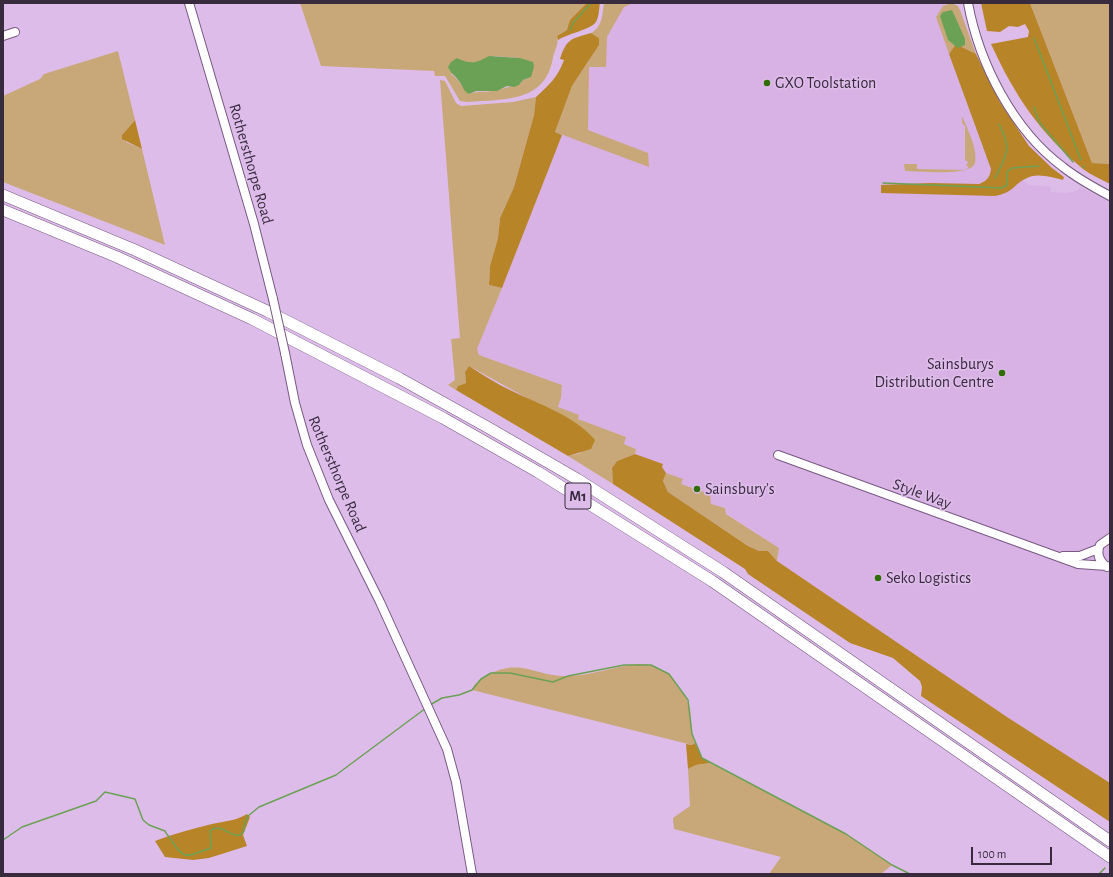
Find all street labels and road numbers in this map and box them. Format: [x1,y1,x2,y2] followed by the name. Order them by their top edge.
[225,102,277,226] street label: Rothersthorpe Road
[304,413,370,535] street label: Rothersthorpe Road
[890,475,954,513] street label: Style Way
[565,483,591,509] road number: M1

